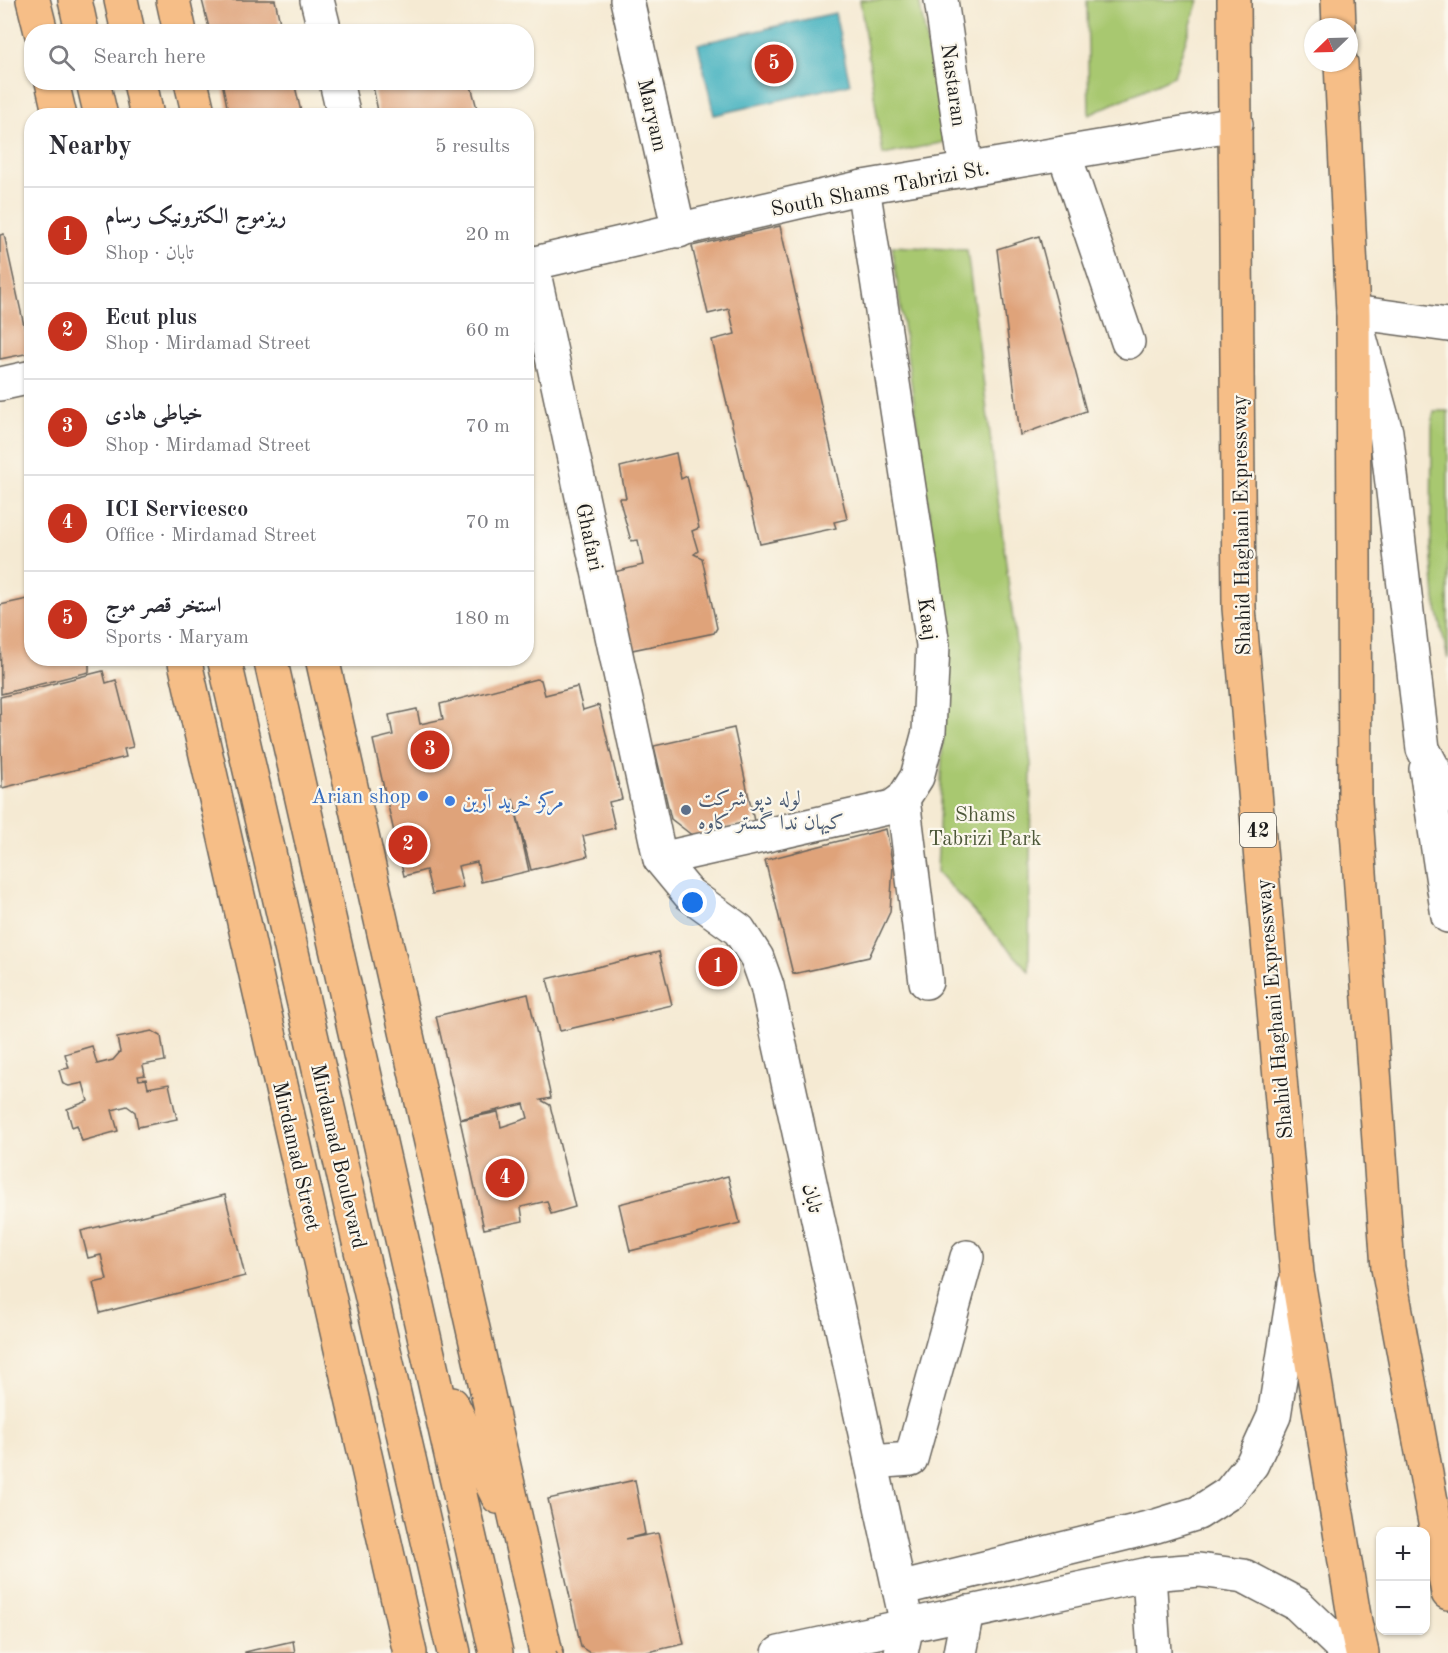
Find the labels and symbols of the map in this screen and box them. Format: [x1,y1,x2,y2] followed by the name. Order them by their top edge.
[1304,18,1358,72] north arrow
[754,42,794,86] pin: 5
[936,42,969,128] street label: Nastaran
[633,77,670,154] street label: Maryam
[769,158,991,221] street label: South Shams Tabrizi St.
[1230,394,1255,656] street label: Shahid Haghani Expressway
[571,502,606,573] street label: Ghafari
[913,596,940,642] street label: Kaaj
[410,728,450,772] pin: 3
[311,787,411,808] place label: Arian shop
[462,788,564,816] place label: مرکز خرید آرین
[416,789,430,803] marker: Arian shop
[698,789,844,836] place label: لوله دپو شرکت کیهان ندا گستر کاوه
[443,794,457,808] marker: مرکز خرید آرین
[679,803,693,817] marker: لوله دپو شرکت کیهان ندا گستر کاوه
[928,805,1042,850] park label: Shams Tabrizi Park
[1240,813,1276,847] road number: 42
[388,822,428,868] pin: 2
[1254,878,1297,1140] street label: Shahid Haghani Expressway
[678,888,707,917] your location
[698,944,738,990] pin: 1
[306,1062,369,1251] street label: Mirdamad Boulevard
[268,1080,323,1233] street label: Mirdamad Street
[486,1156,524,1200] pin: 4
[797,1182,825,1216] street label: تابان

